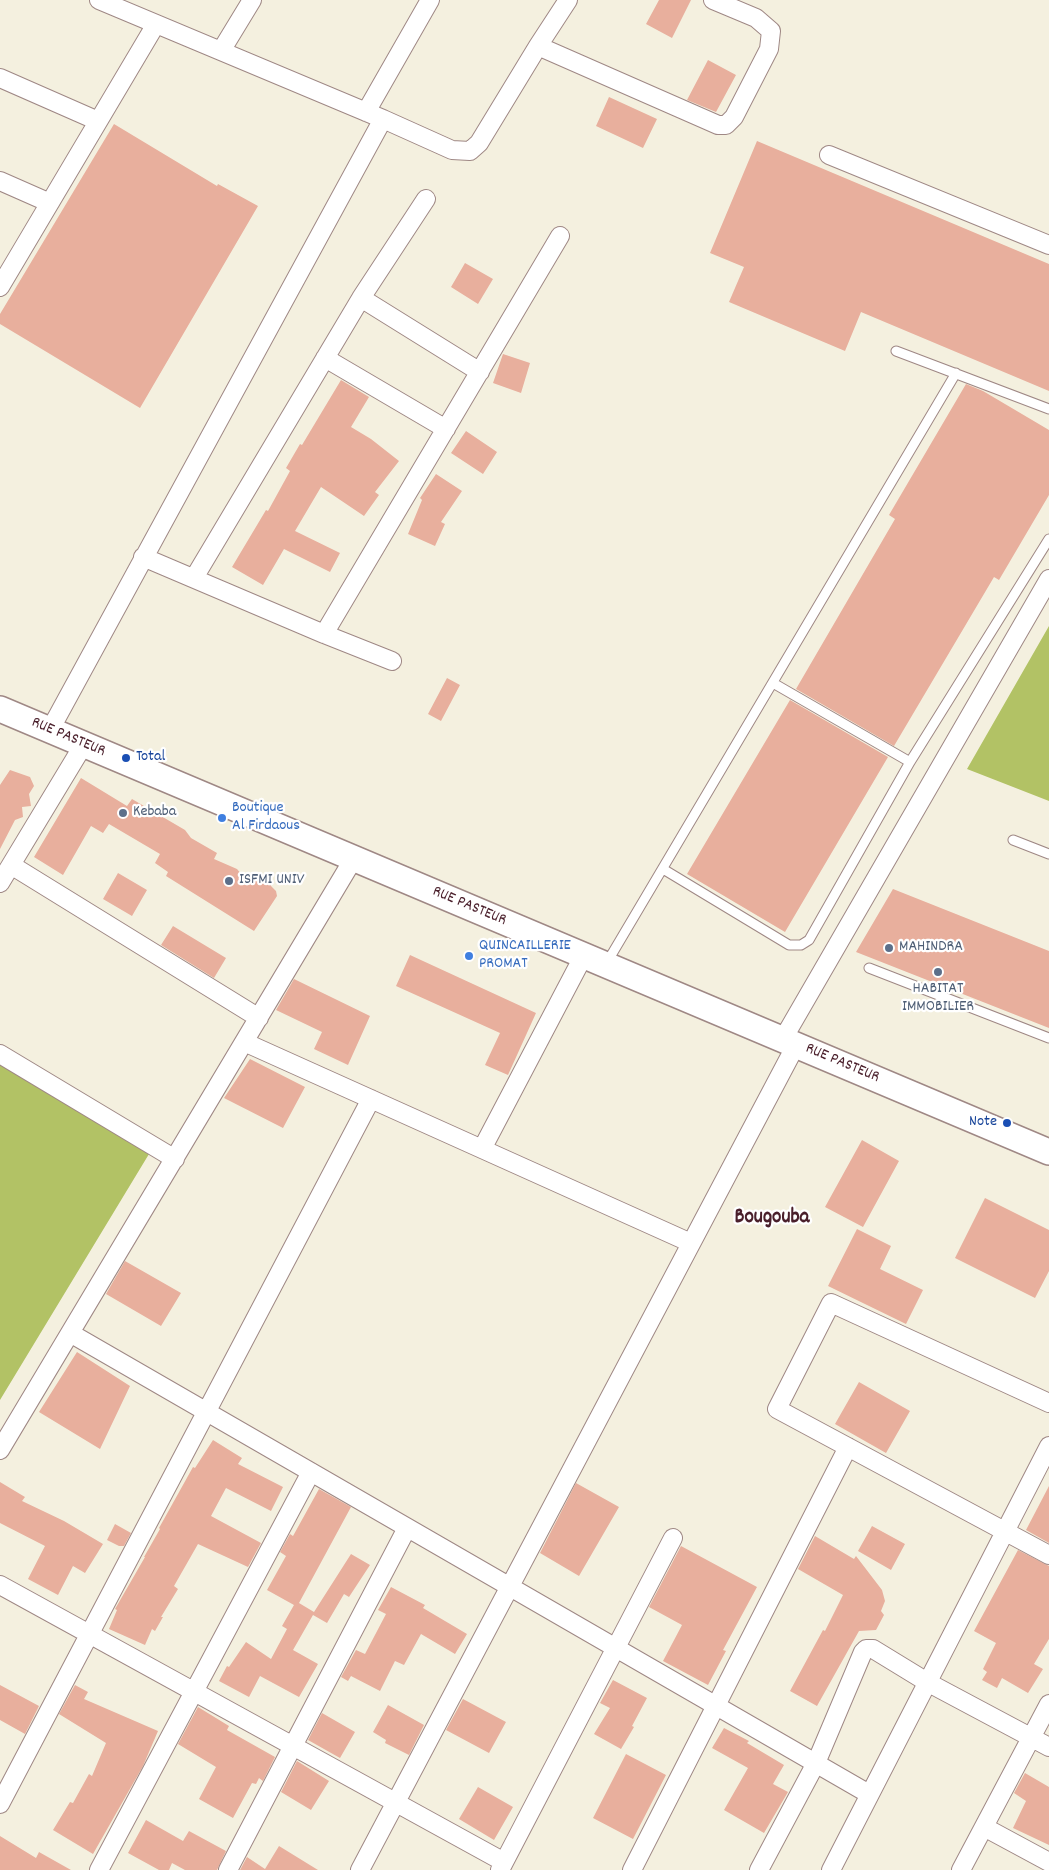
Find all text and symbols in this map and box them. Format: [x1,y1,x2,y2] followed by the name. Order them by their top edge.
[28,714,108,762] street label: RUE PASTEUR
[136,748,165,768] place label: Total
[120,752,132,764] marker: Total
[232,799,300,837] place label: Boutique Al Firdaous
[133,803,176,823] place label: Kebaba
[117,807,129,819] marker: Kebaba
[216,812,228,824] marker: Boutique Al Firdaous
[239,871,304,891] place label: ISFMI UNIV
[223,875,235,887] marker: ISFMI UNIV
[429,883,509,931] street label: RUE PASTEUR
[479,937,571,975] place label: QUINCAILLERIE PROMAT
[899,938,963,958] place label: MAHINDRA
[883,942,895,954] marker: MAHINDRA
[463,950,475,962] marker: QUINCAILLERIE PROMAT
[932,966,944,978] marker: HABITAT IMMOBILIER
[902,980,974,1018] place label: HABITAT IMMOBILIER
[802,1040,882,1088] street label: RUE PASTEUR
[969,1113,997,1133] place label: Note
[1001,1117,1013,1129] marker: Note
[735,1206,809,1232] district label: Bougouba

